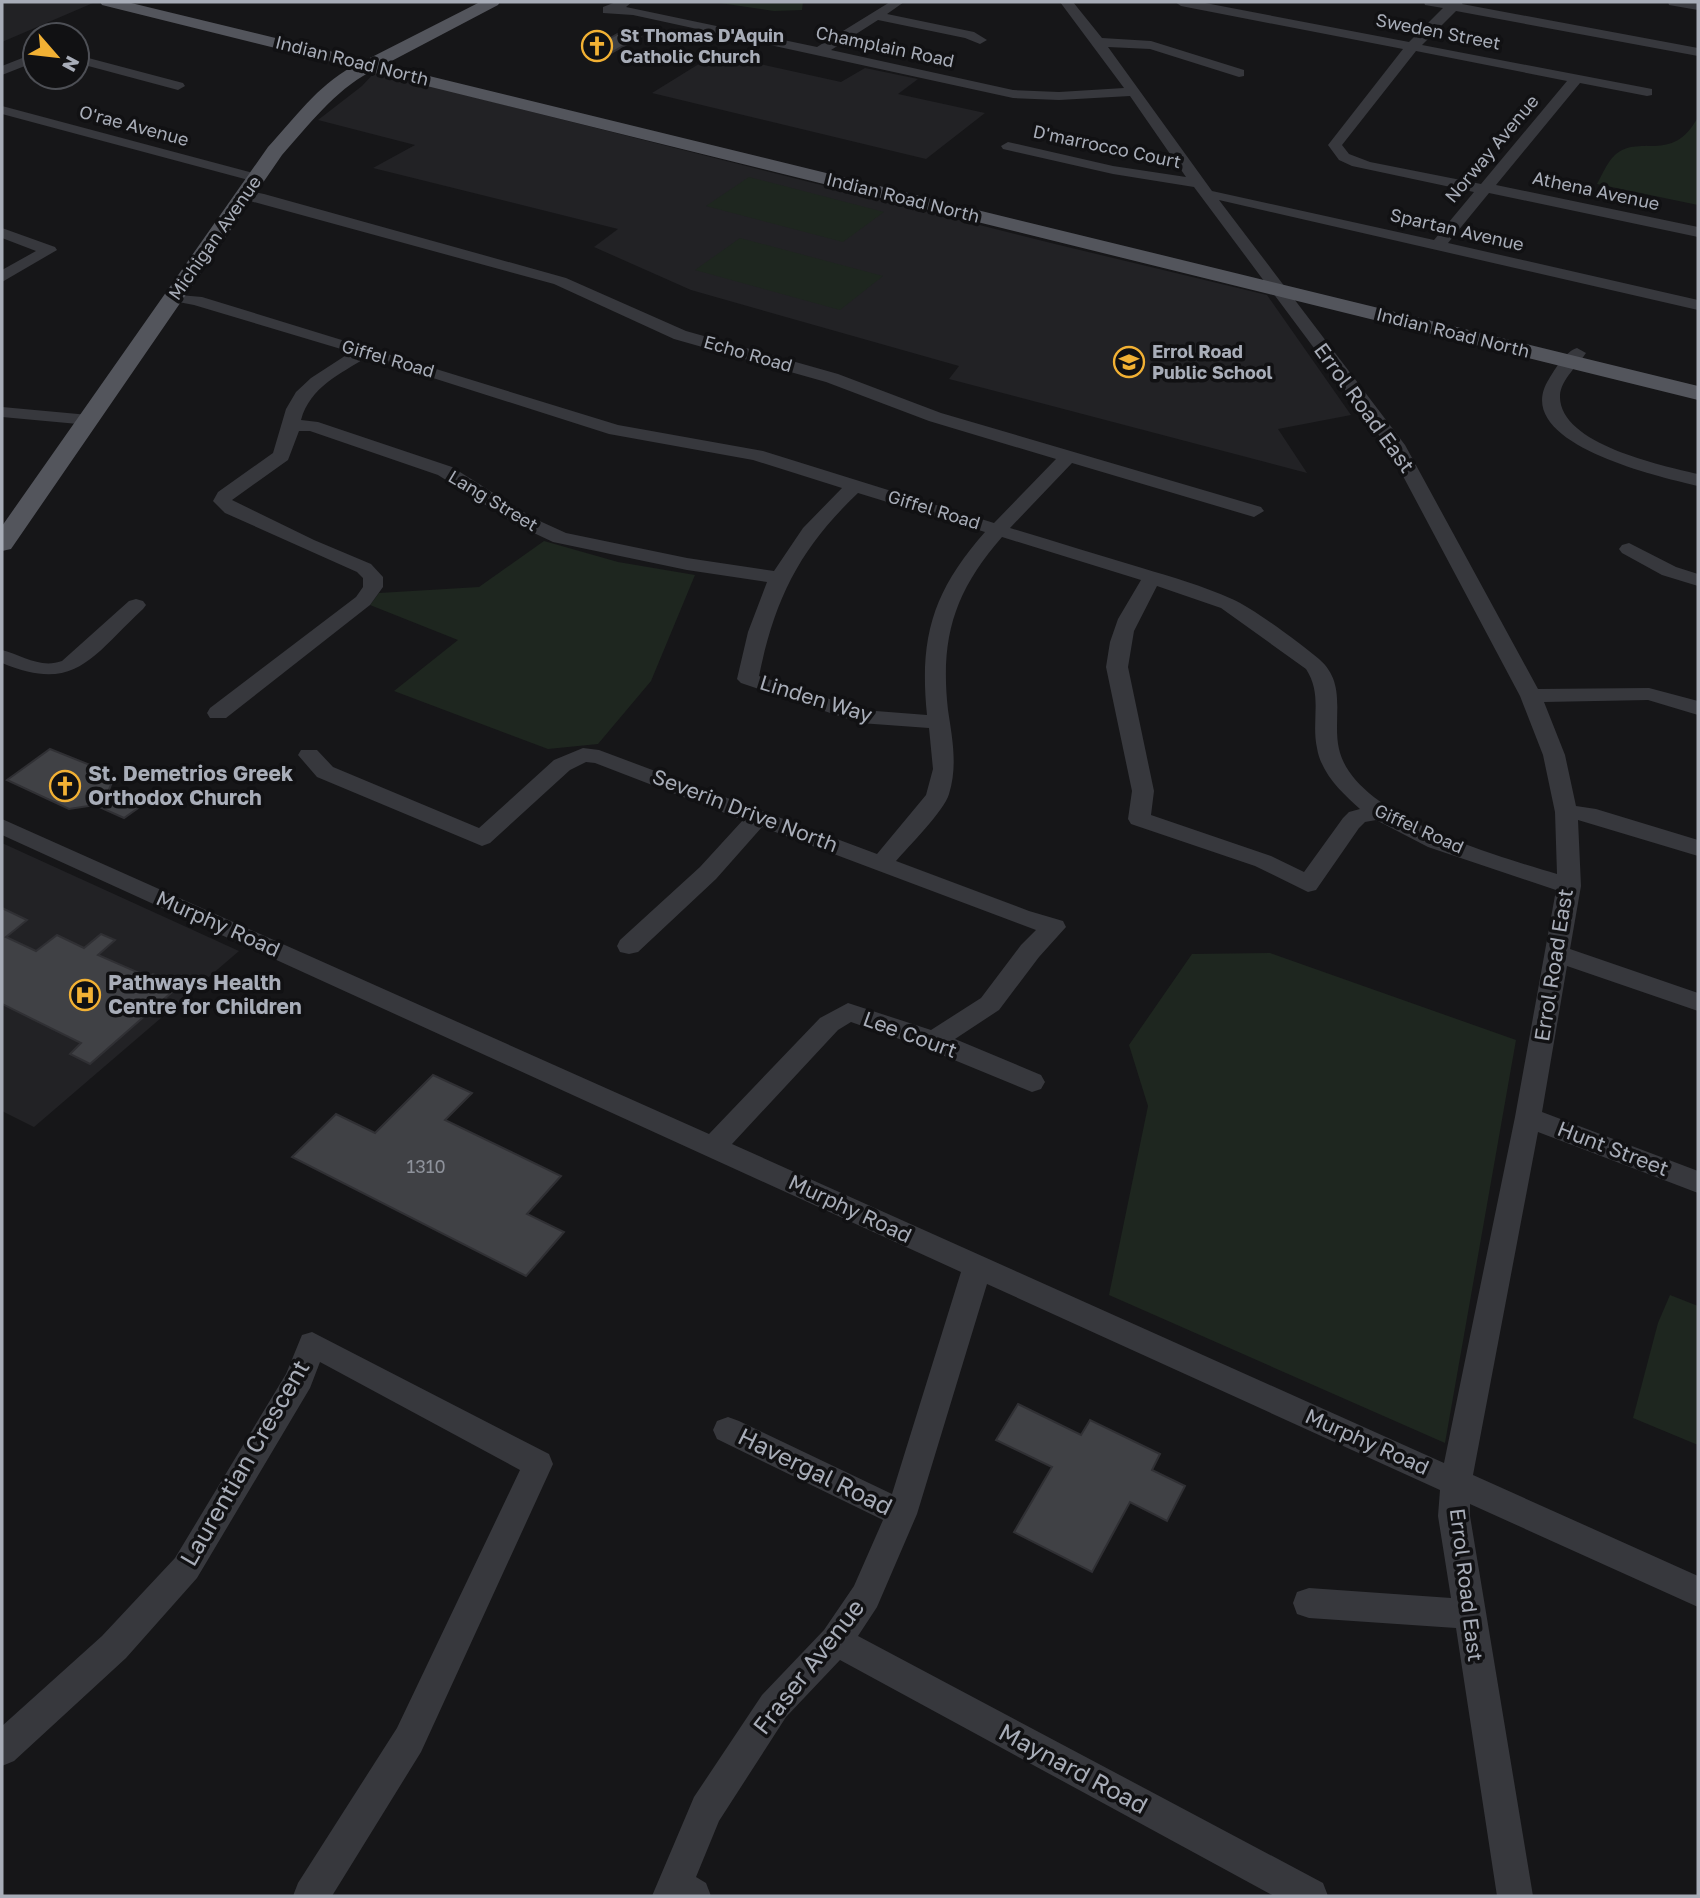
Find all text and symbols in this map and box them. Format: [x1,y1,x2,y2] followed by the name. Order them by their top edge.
[1374,8,1502,54] street label: Sweden Street
[21,21,91,91] north arrow
[814,21,956,71] street label: Champlain Road
[620,24,784,67] place label: St Thomas D'Aquin Catholic Church
[580,29,614,63] church icon: St Thomas D'Aquin Catholic Church
[273,30,431,90] street label: Indian Road North
[58,52,85,76] text: N
[1440,90,1543,207] street label: Norway Avenue
[77,100,192,150] street label: O'rae Avenue
[1031,120,1183,172] street label: D'marrocco Court
[1531,166,1662,214] street label: Athena Avenue
[824,167,982,227] street label: Indian Road North
[163,171,265,304] street label: Michigan Avenue
[1388,203,1526,255] street label: Spartan Avenue
[1374,302,1532,362] street label: Indian Road North
[701,330,795,376] street label: Echo Road
[339,334,437,382] street label: Giffel Road
[1309,337,1421,477] street label: Errol Road East
[1152,340,1273,383] place label: Errol Road Public School
[1112,345,1146,379] school or university icon: Errol Road Public School
[445,465,542,535] street label: Lang Street
[885,485,983,534] street label: Giffel Road
[757,669,876,728] street label: Linden Way
[88,760,293,810] place label: St. Demetrios Greek Orthodox Church
[649,763,842,857] street label: Severin Drive North
[48,769,82,803] church icon: St. Demetrios Greek Orthodox Church
[1371,799,1467,858] street label: Giffel Road
[152,884,284,962] street label: Murphy Road
[1528,887,1578,1043] street label: Errol Road East
[108,969,302,1019] place label: Pathways Health Centre for Children
[68,978,102,1012] hospital icon: Pathways Health Centre for Children
[860,1005,961,1063] street label: Lee Court
[1554,1115,1673,1181] street label: Hunt Street
[406,1155,446,1177] house number: 1310
[785,1168,916,1248] street label: Murphy Road
[173,1354,315,1570] street label: Laurentian Crescent
[1301,1402,1433,1480] street label: Murphy Road
[734,1421,898,1521] street label: Havergal Road
[1445,1507,1489,1663] street label: Errol Road East
[746,1593,870,1739] street label: Fraser Avenue
[994,1716,1153,1819] street label: Maynard Road

